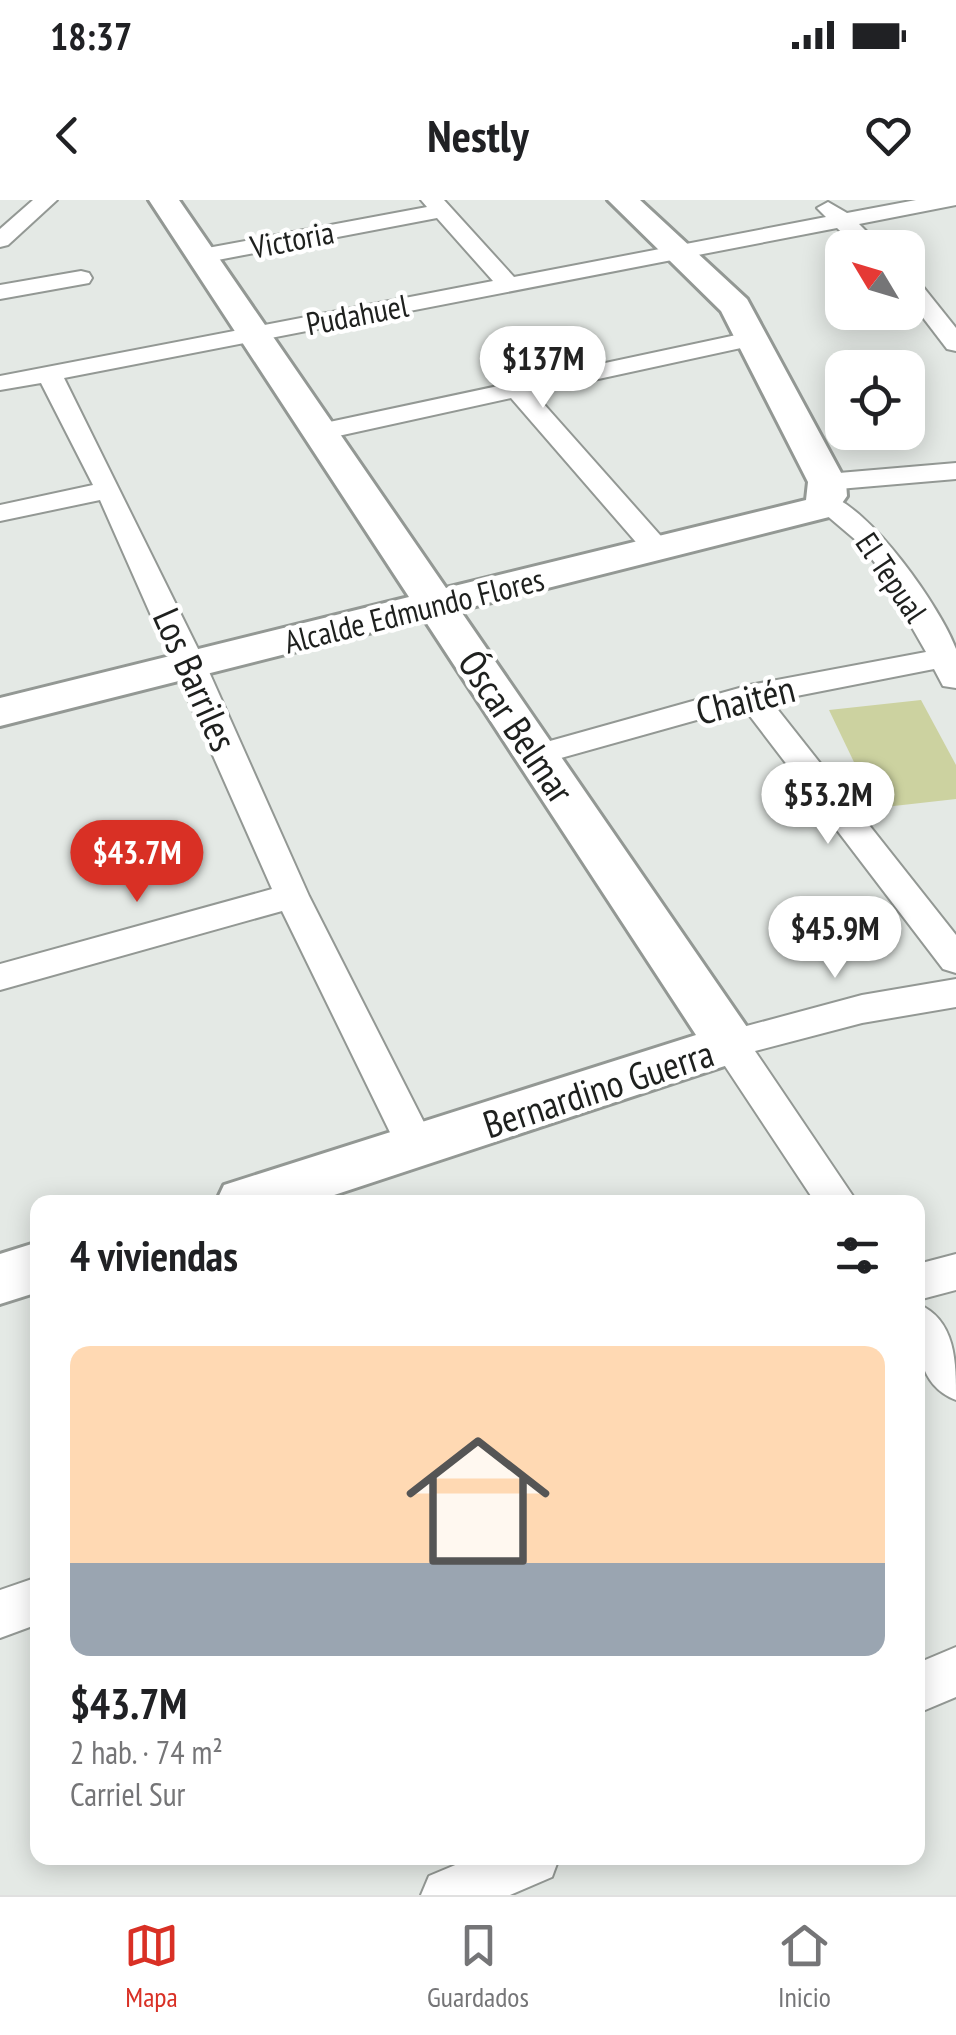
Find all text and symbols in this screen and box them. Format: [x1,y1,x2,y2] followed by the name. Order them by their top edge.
[50,11,132,60] text: 18:37
[427,106,529,164] text: Nestly
[40,108,95,163] icon: back
[861,108,916,163] icon: heart
[246,210,337,268] street label: Victoria
[825,230,925,330] north arrow
[825,230,925,450] map controls
[303,283,412,344] street label: Pudahuel
[473,326,613,411] pin: $137M
[502,337,584,379] text: $137M
[825,350,925,450] button: locate
[847,524,938,630] street label: El Tepual
[280,557,548,663] street label: Alcalde Edmundo Flores
[143,600,249,758] street label: Los Barriles
[448,640,586,812] street label: Óscar Belmar
[691,663,799,735] street label: Chaitén
[747,762,909,847] pin: $53.2M
[783,773,873,815] text: $53.2M
[56,820,218,905] pin: $43.7M
[92,831,182,873] text: $43.7M
[754,896,916,981] pin: $45.9M
[790,907,880,949] text: $45.9M
[477,1028,719,1148] street label: Bernardino Guerra
[70,1228,238,1283] text: 4 viviendas
[830,1228,885,1283] icon: filters
[388,1411,568,1591] icon: home
[70,1676,187,1731] text: $43.7M
[70,1731,223,1773] text: 2 hab. · 74 m²
[70,1773,185,1815] text: Carriel Sur
[124,1918,179,2015] tab: Mapa
[427,1918,529,2015] tab: Guardados
[777,1918,832,2015] tab: Inicio

